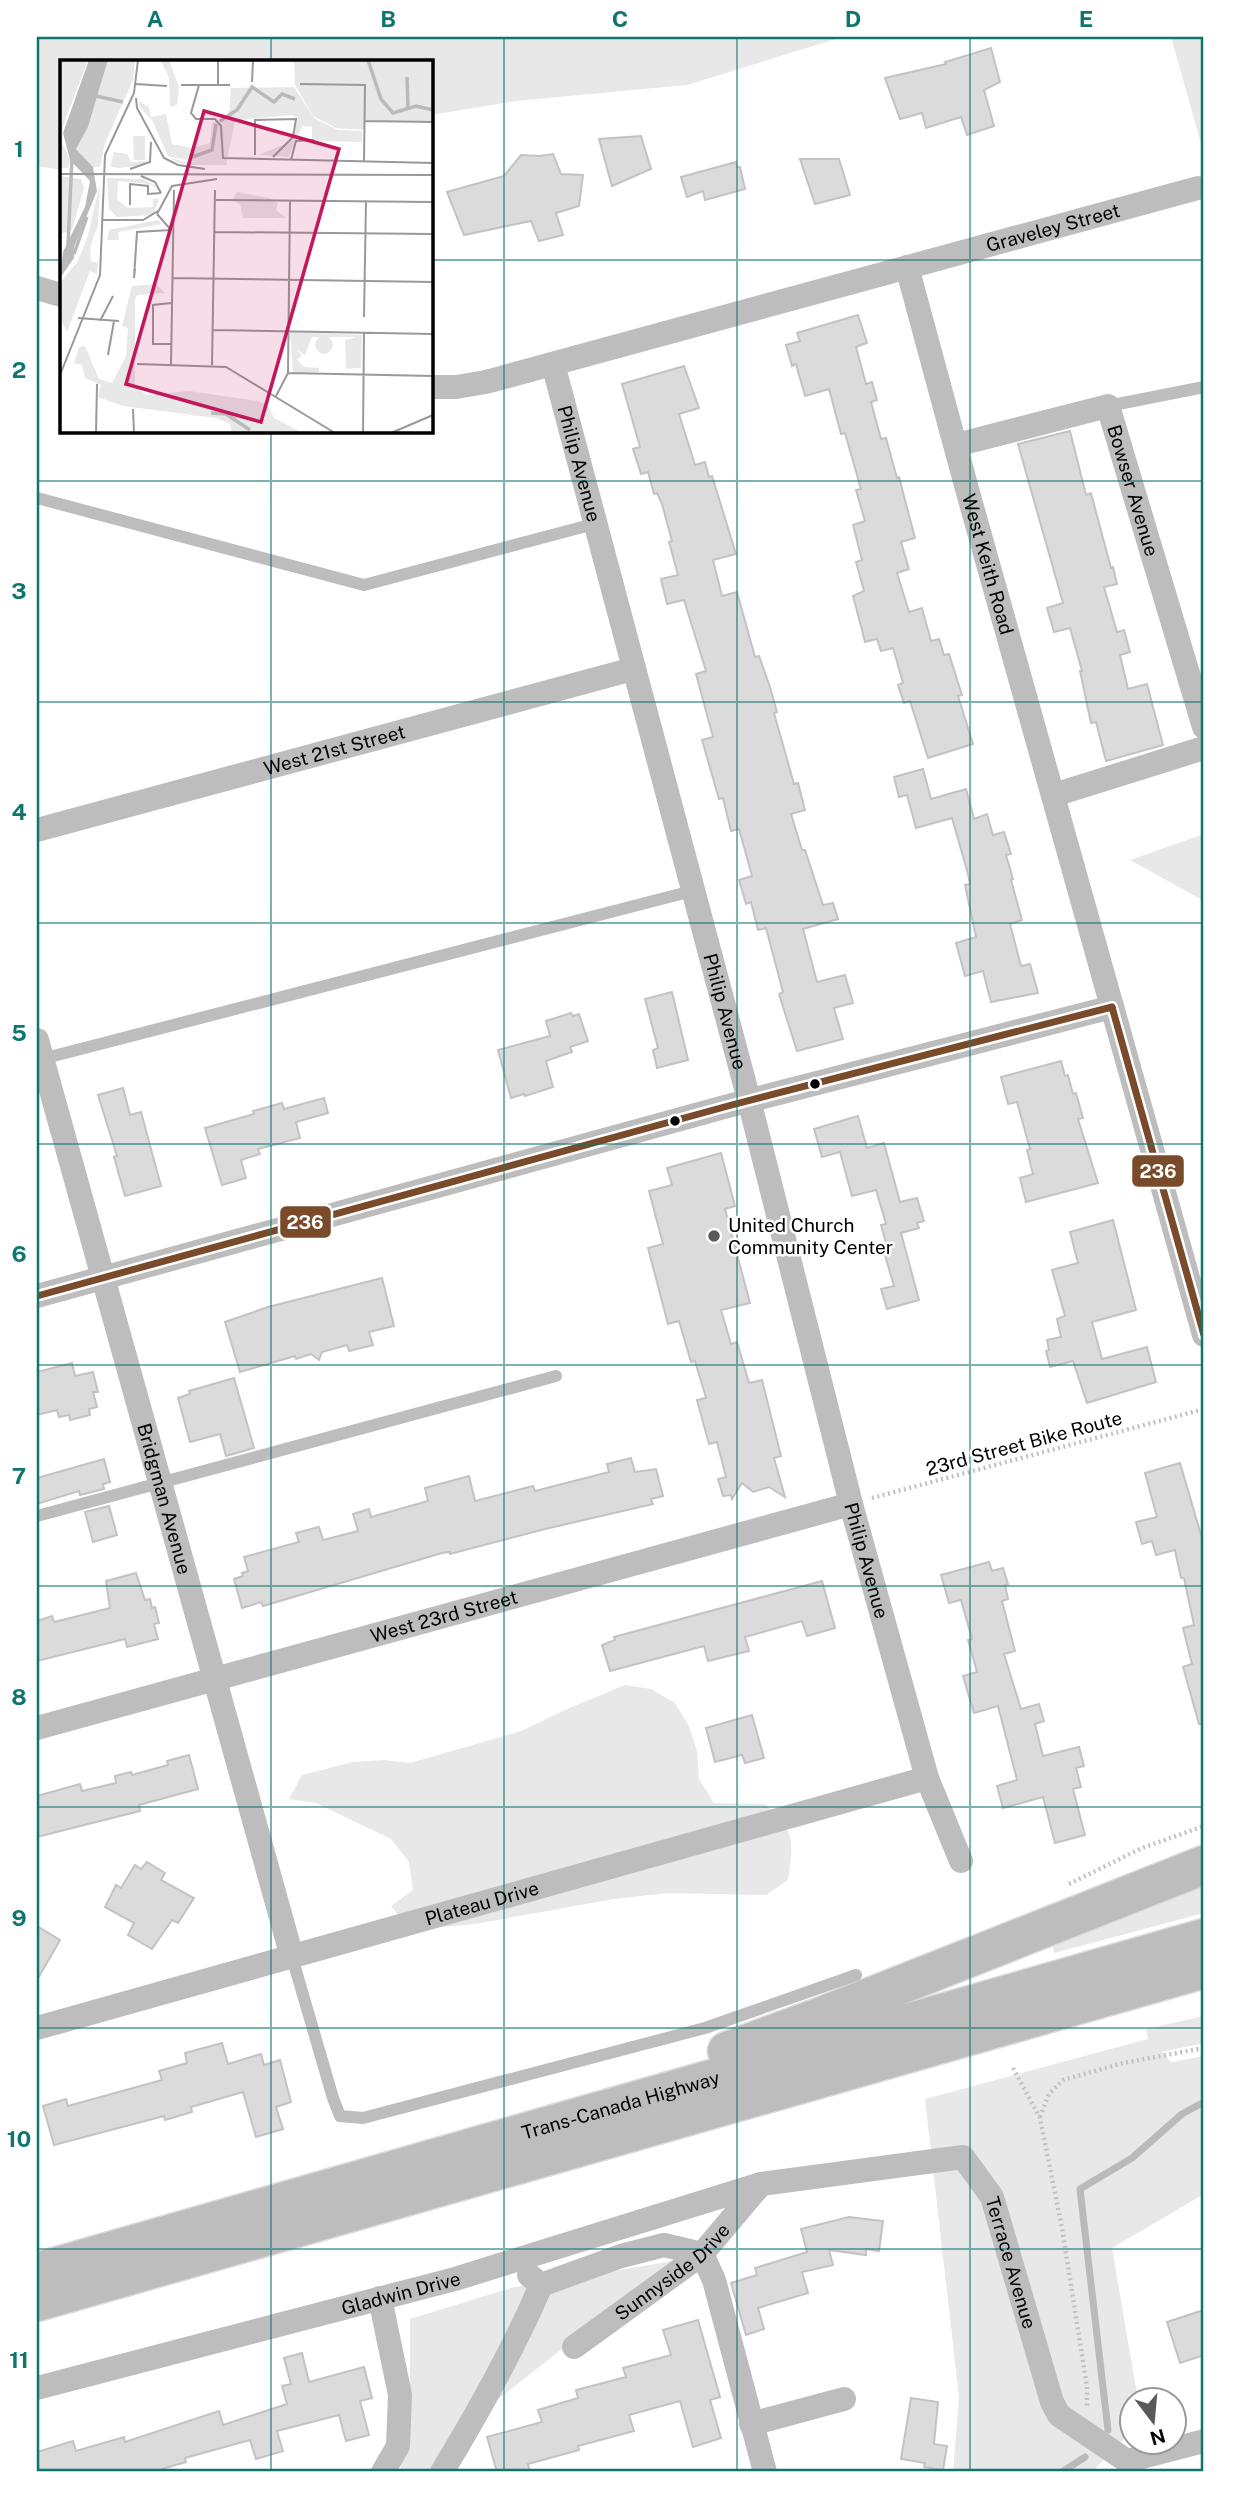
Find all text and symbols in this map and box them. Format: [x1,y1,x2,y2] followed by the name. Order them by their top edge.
[147,5,164,32] text: A
[380,5,396,32] text: B
[612,5,628,32] text: C
[845,5,861,32] text: D
[1079,5,1093,32] text: E
[60,60,432,432] inset map
[14,135,24,162] text: 1
[984,199,1122,256] street label: Graveley Street
[12,356,26,383] text: 2
[553,403,606,524] street label: Philip Avenue
[1103,422,1163,559] street label: Bowser Avenue
[958,491,1018,637] street label: West Keith Road
[11,577,27,604] text: 3
[261,720,407,779] street label: West 21st Street
[11,798,27,825] text: 4
[699,951,751,1072] street label: Philip Avenue
[11,1019,27,1046] text: 5
[808,1077,822,1091] unlabelled marker
[668,1114,682,1128] unlabelled marker
[1131,1154,1185,1188] line badge: 236
[1139,1160,1177,1182] text: 236
[279,1205,332,1239] line badge: 236
[286,1211,324,1233] text: 236
[728,1214,893,1258] place label: United Church Community Center
[706,1228,722,1244] marker: United Church Community Center
[11,1240,27,1267] text: 6
[924,1406,1124,1480] street label: 23rd Street Bike Route
[133,1421,196,1577] street label: Bridgman Avenue
[12,1462,26,1489] text: 7
[840,1500,893,1621] street label: Philip Avenue
[368,1585,520,1647] street label: West 23rd Street
[11,1683,27,1710] text: 8
[422,1877,541,1930] street label: Plateau Drive
[11,1904,27,1931] text: 9
[519,2066,722,2144] street label: Trans-Canada Highway
[7,2125,31,2152] text: 10
[981,2194,1041,2331] street label: Terrace Avenue
[610,2219,734,2325] street label: Sunnyside Drive
[339,2267,463,2319] street label: Gladwin Drive
[9,2346,29,2373] text: 11
[1118,2386,1188,2456] north arrow
[1148,2425,1168,2450] text: N

